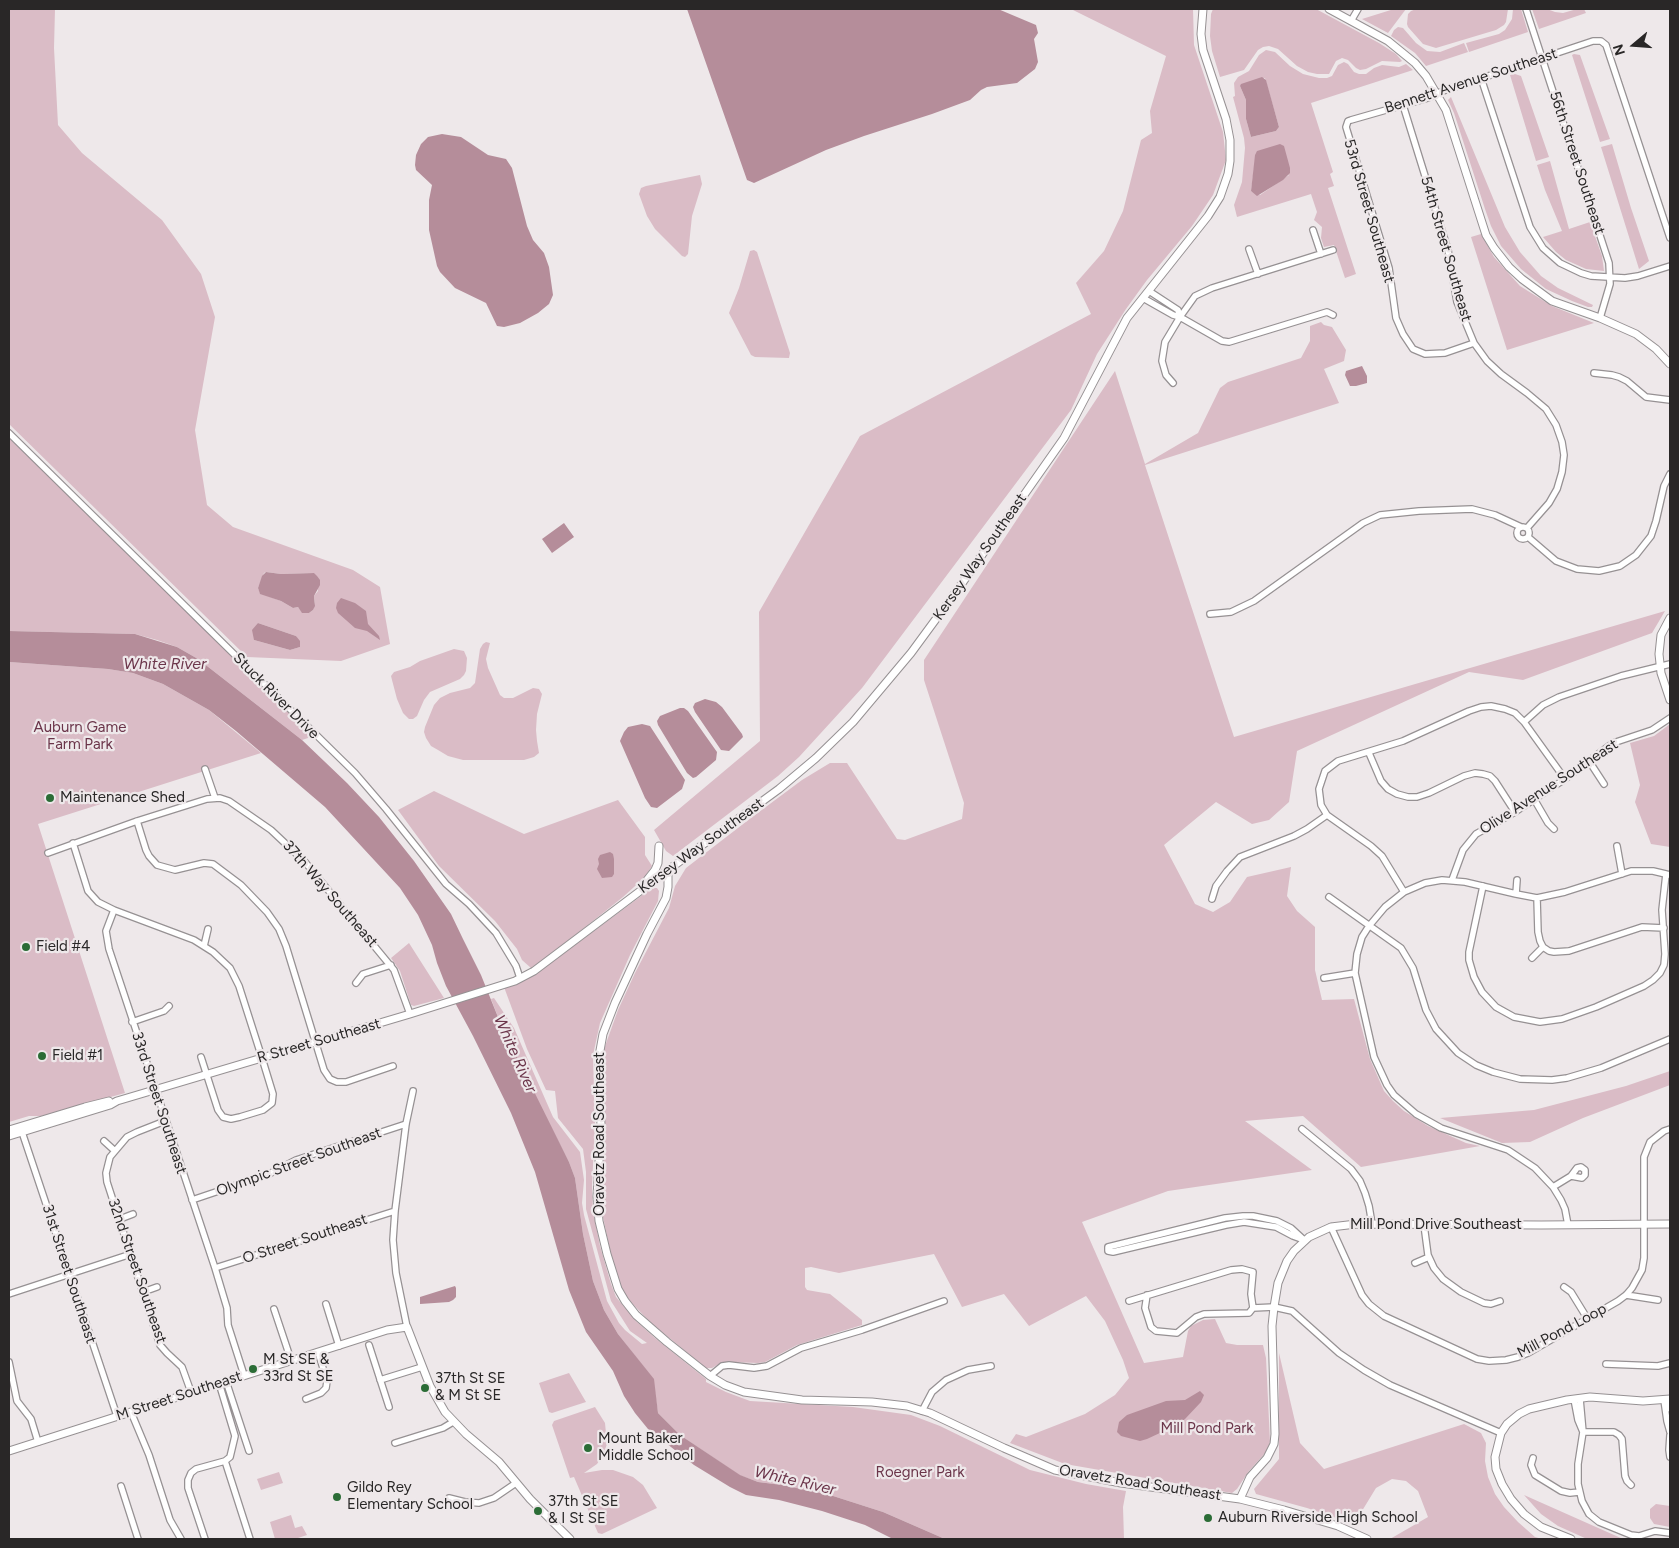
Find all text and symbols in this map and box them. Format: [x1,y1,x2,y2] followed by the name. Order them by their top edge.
[1609,20,1659,70] north arrow
[1610,42,1629,58] text: N
[1382,45,1560,117] street label: Bennett Avenue Southeast
[1545,89,1609,237] street label: 56th Street Southeast
[1340,137,1398,285] street label: 53rd Street Southeast
[1417,174,1475,324] street label: 54th Street Southeast
[929,490,1031,624] street label: Kersey Way Southeast
[229,649,323,743] street label: Stuck River Drive
[124,654,206,674] water label: White River
[34,719,126,754] park label: Auburn Game Farm Park
[1477,736,1621,838] street label: Olive Avenue Southeast
[60,789,185,807] place label: Maintenance Shed
[44,792,56,804] marker: Maintenance Shed
[635,794,767,898] street label: Kersey Way Southeast
[279,837,381,951] street label: 37th Way Southeast
[36,938,90,956] place label: Field #4
[20,941,32,953] marker: Field #4
[489,1012,541,1096] water label: White River
[255,1015,383,1067] street label: R Street Southeast
[128,1030,190,1176] street label: 33rd Street Southeast
[52,1047,103,1065] place label: Field #1
[36,1050,48,1062] marker: Field #1
[591,1052,609,1216] street label: Oravetz Road Southeast
[214,1124,384,1200] street label: Olympic Street Southeast
[104,1196,170,1346] street label: 32nd Street Southeast
[38,1202,100,1346] street label: 31st Street Southeast
[240,1210,370,1268] street label: O Street Southeast
[1350,1216,1522,1234] street label: Mill Pond Drive Southeast
[1514,1300,1610,1362] street label: Mill Pond Loop
[263,1351,334,1386] place label: M St SE & 33rd St SE
[247,1363,259,1375] marker: M St SE & 33rd St SE
[114,1367,244,1425] street label: M Street Southeast
[435,1370,506,1405] place label: 37th St SE & M St SE
[419,1382,431,1394] marker: 37th St SE & M St SE
[1160,1420,1254,1438] park label: Mill Pond Park
[598,1430,693,1465] place label: Mount Baker Middle School
[582,1442,594,1454] marker: Mount Baker Middle School
[1058,1461,1222,1505] street label: Oravetz Road Southeast
[752,1462,838,1500] water label: White River
[876,1464,964,1482] park label: Roegner Park
[347,1479,473,1514] place label: Gildo Rey Elementary School
[331,1491,343,1503] marker: Gildo Rey Elementary School
[548,1493,619,1528] place label: 37th St SE & I St SE
[532,1505,544,1517] marker: 37th St SE & I St SE
[1218,1509,1418,1527] place label: Auburn Riverside High School
[1202,1512,1214,1524] marker: Auburn Riverside High School

